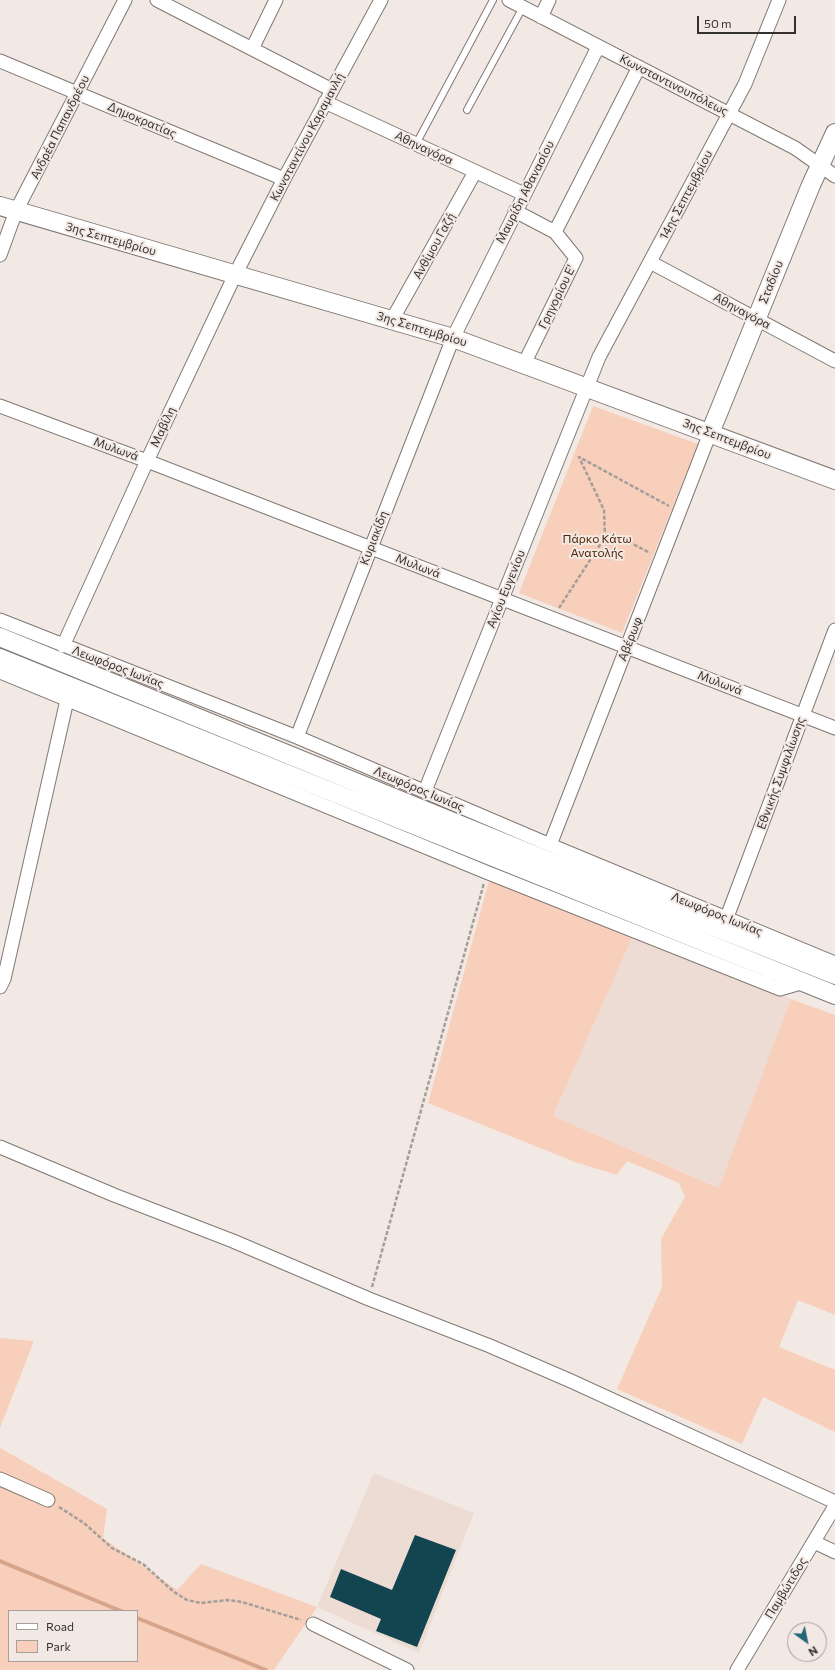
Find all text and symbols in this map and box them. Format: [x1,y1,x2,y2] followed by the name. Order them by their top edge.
[699,8,798,34] scale bar
[704,16,732,30] text: 50 m
[617,51,731,119] street label: Κωνσταντινουπόλεως
[267,70,347,204] street label: Κωνσταντίνου Καραμανλή
[28,73,92,181] street label: Ανδρέα Παπανδρέου
[106,99,178,141] street label: Δημοκρατίας
[393,128,455,168] street label: Αθηναγόρα
[493,138,557,246] street label: Μαυρίδη Αθανασίου
[656,148,716,242] street label: 14ης Σεπτεμβρίου
[410,210,458,282] street label: Ανθίμου Γαζή
[64,219,158,259] street label: 3ης Σεπτεμβρίου
[756,258,786,306] street label: Σταδίου
[535,263,579,331] street label: Γρηγορίου Ε'
[711,290,773,332] street label: Αθηναγόρα
[375,308,469,350] street label: 3ης Σεπτεμβρίου
[147,405,179,449] street label: Μαβίλη
[681,416,773,462] street label: 3ης Σεπτεμβρίου
[92,434,140,464] street label: Μυλωνά
[357,509,391,567] street label: Κυριακίδη
[562,532,632,560] park label: Πάρκο Κάτω Ανατολής
[484,548,528,630] street label: Αγίου Ευγενίου
[394,551,442,581] street label: Μυλωνά
[615,615,645,663] street label: Αβέρωφ
[70,643,166,691] street label: Λεωφόρος Ιωνίας
[696,668,744,698] street label: Μυλωνά
[754,715,808,831] street label: Εθνικής Συμφιλίωσης
[372,763,466,815] street label: Λεωφόρος Ιωνίας
[669,889,765,939] street label: Λεωφόρος Ιωνίας
[762,1555,810,1621] street label: Παμβώτιδος
[8,1610,138,1662] legend
[46,1619,74,1633] text: Road
[787,1622,827,1662] north arrow
[46,1639,71,1653] text: Park
[806,1644,820,1659] text: N

